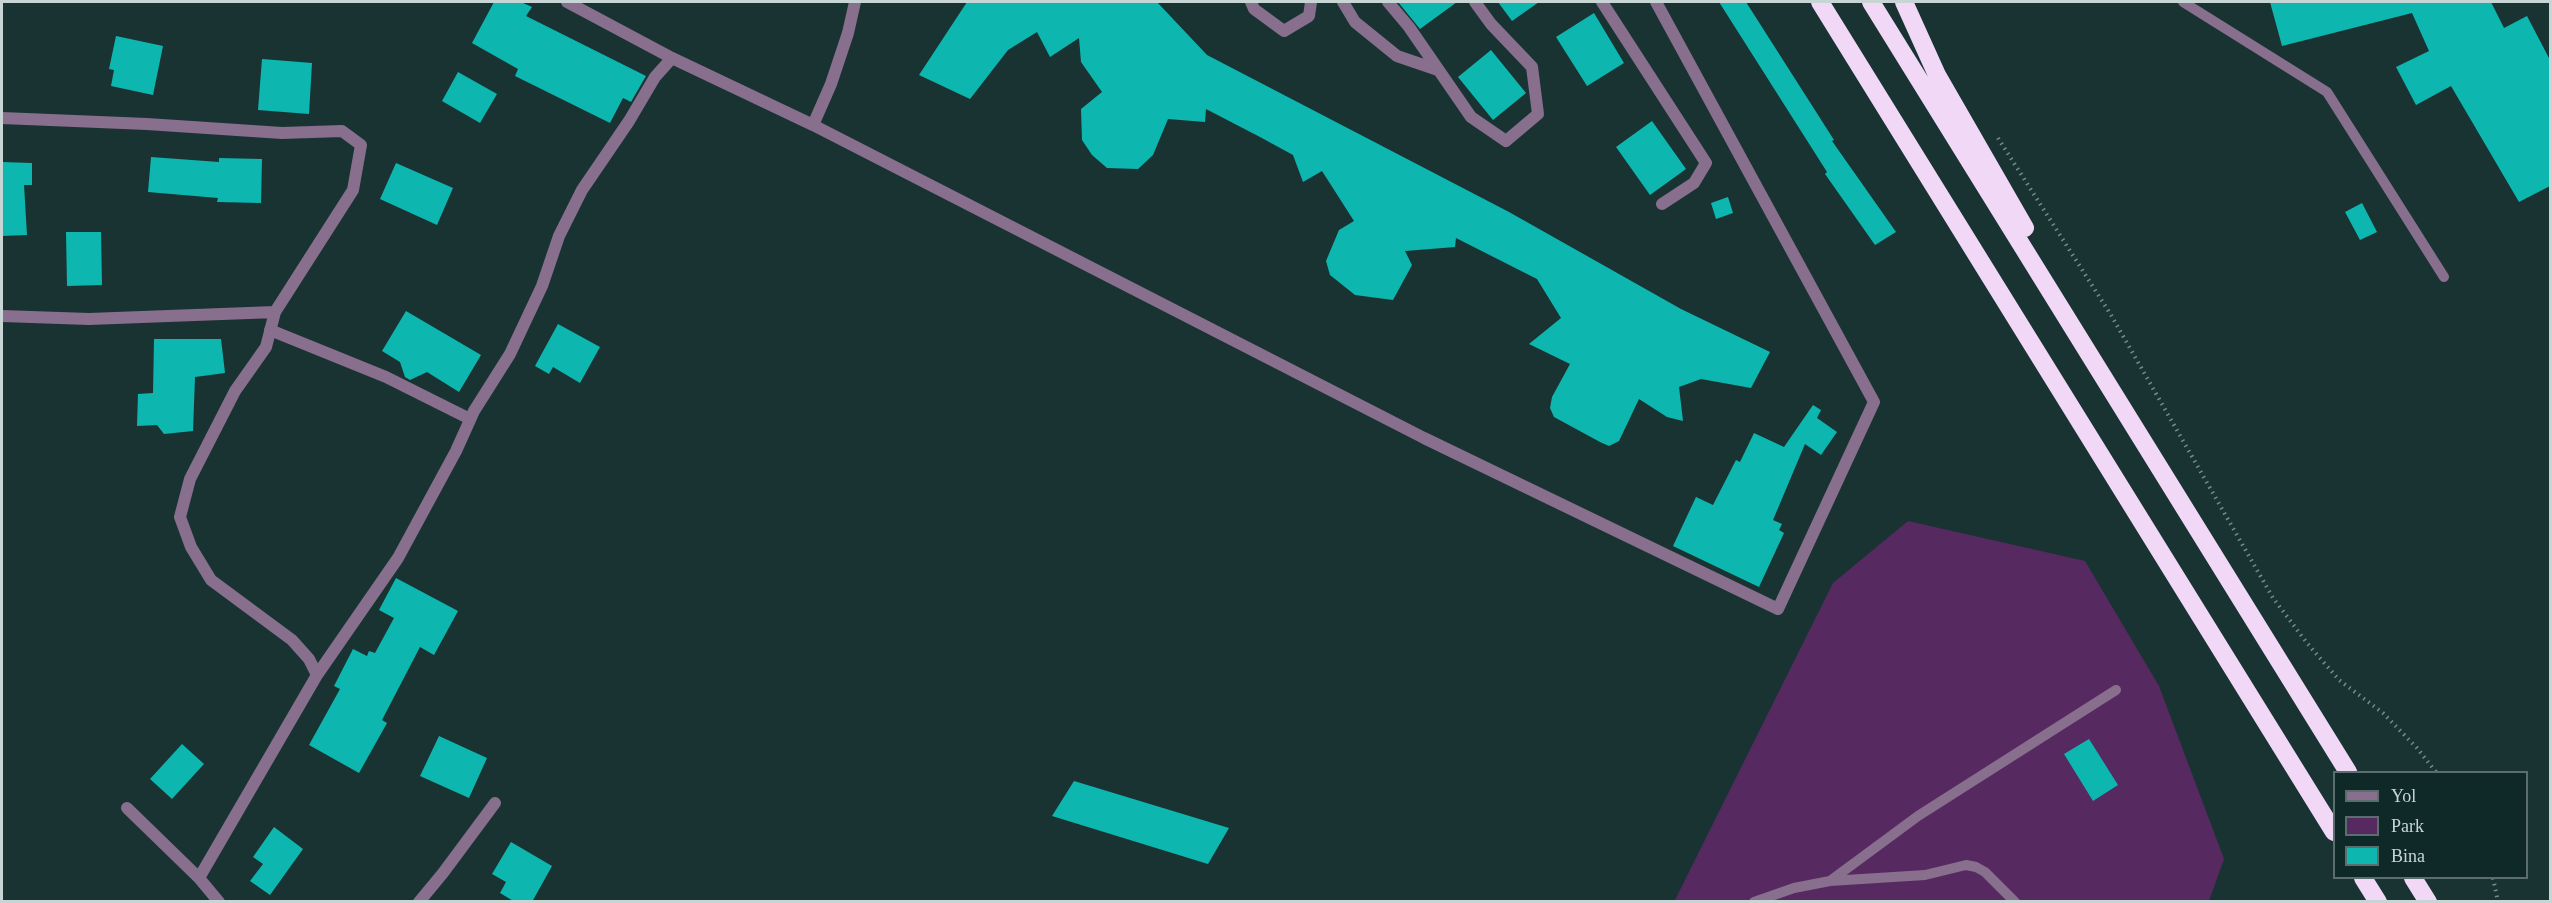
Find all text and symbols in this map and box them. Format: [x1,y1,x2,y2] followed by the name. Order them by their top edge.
[2333,771,2528,879] legend
[2391,786,2416,806] text: Yol
[2391,816,2424,836] text: Park
[2391,846,2425,866] text: Bina

